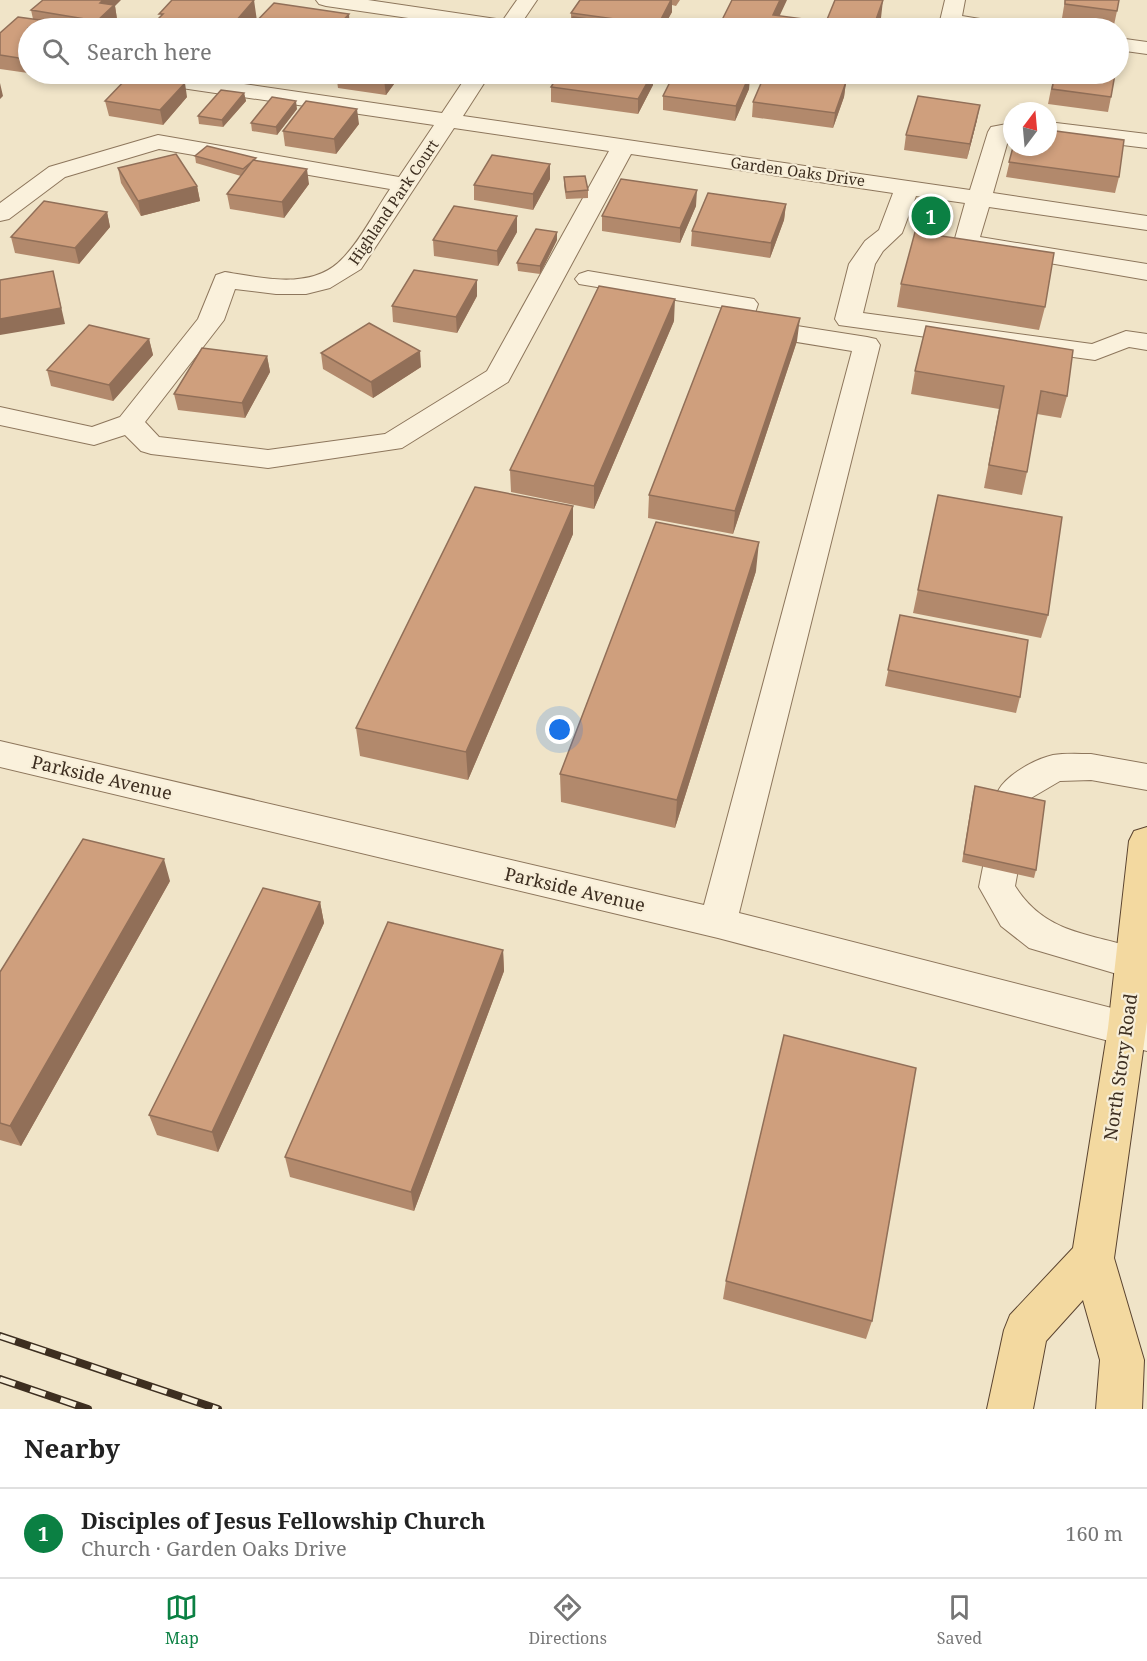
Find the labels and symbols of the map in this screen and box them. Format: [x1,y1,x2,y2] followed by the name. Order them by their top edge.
[1003,102,1057,156] north arrow
[344,135,442,269] street label: Highland Park Court
[730,152,866,190] street label: Garden Oaks Drive
[912,194,950,238] pin: 1
[545,715,574,744] your location
[29,749,175,805] street label: Parkside Avenue
[502,861,648,917] street label: Parkside Avenue
[1098,992,1142,1142] street label: North Story Road

